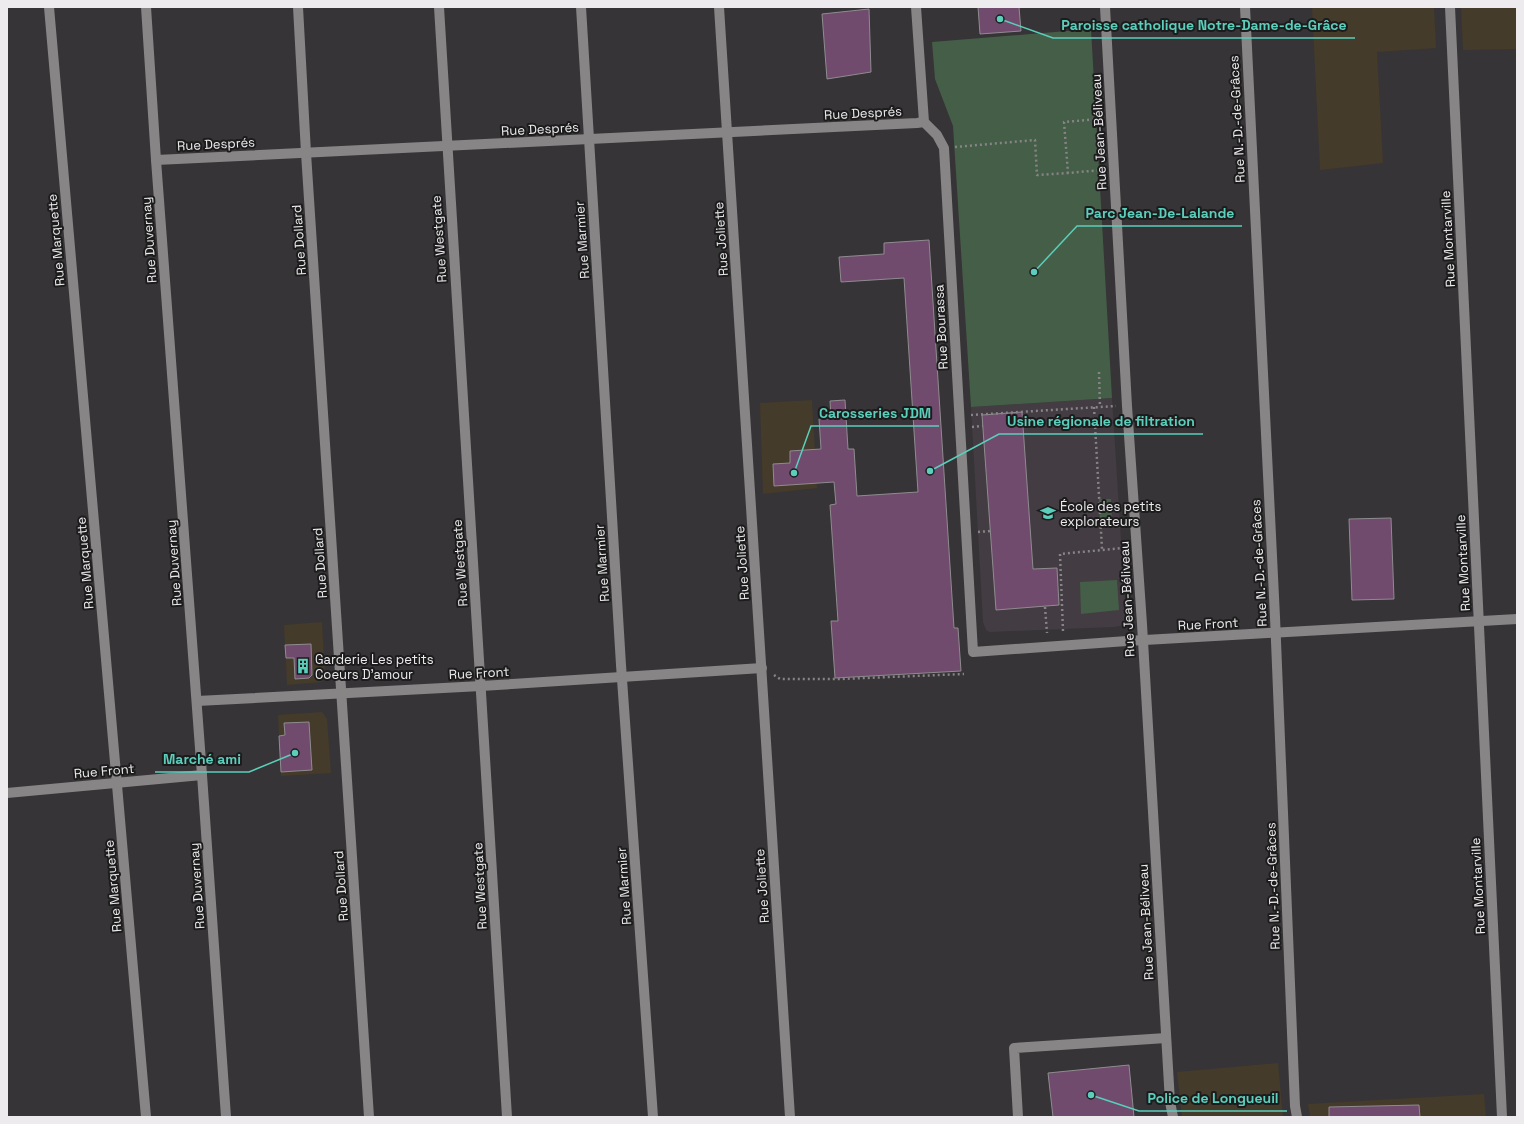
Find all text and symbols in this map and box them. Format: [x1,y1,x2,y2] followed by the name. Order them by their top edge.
[1053,12,1355,38] callout: Paroisse catholique Notre-Dame-de-Grâce
[1061,16,1347,34] text: Paroisse catholique Notre-Dame-de-Grâce
[1225,55,1249,183] street label: Rue N.-D.-de-Grâces
[1087,74,1111,190] street label: Rue Jean-Béliveau
[824,102,903,124] street label: Rue Després
[501,118,580,140] street label: Rue Després
[177,133,256,155] street label: Rue Després
[1437,190,1459,288] street label: Rue Montarville
[44,193,68,287] street label: Rue Marquette
[427,195,451,283] street label: Rue Westgate
[138,196,160,284] street label: Rue Duvernay
[1077,200,1242,226] callout: Parc Jean-De-Lalande
[571,201,593,279] street label: Rue Marmier
[710,201,732,277] street label: Rue Joliette
[288,204,310,276] street label: Rue Dollard
[1086,204,1234,222] text: Parc Jean-De-Lalande
[930,284,952,370] street label: Rue Bourassa
[811,400,939,426] callout: Carosseries JDM
[819,404,931,422] text: Carosseries JDM
[999,408,1203,434] callout: Usine régionale de filtration
[1007,412,1195,430] text: Usine régionale de filtration
[1060,498,1162,530] place label: École des petits explorateurs
[1247,499,1271,627] street label: Rue N.-D.-de-Grâces
[1039,504,1057,522] school or university icon: École des petits explorateurs
[1452,514,1474,612] street label: Rue Montarville
[73,516,97,610] street label: Rue Marquette
[163,519,185,607] street label: Rue Duvernay
[448,519,472,607] street label: Rue Westgate
[591,524,613,602] street label: Rue Marmier
[731,525,753,601] street label: Rue Joliette
[309,527,331,599] street label: Rue Dollard
[1115,541,1139,657] street label: Rue Jean-Béliveau
[1177,614,1239,634] street label: Rue Front
[315,651,434,683] place label: Garderie Les petits Coeurs D'amour
[294,657,312,675] building icon: Garderie Les petits Coeurs D'amour
[448,663,510,683] street label: Rue Front
[155,746,249,772] callout: Marché ami
[163,750,241,768] text: Marché ami
[73,760,135,782] street label: Rue Front
[1262,822,1284,950] street label: Rue N.-D.-de-Grâces
[1467,837,1489,935] street label: Rue Montarville
[101,839,125,933] street label: Rue Marquette
[186,842,208,930] street label: Rue Duvernay
[469,842,491,930] street label: Rue Westgate
[613,847,635,925] street label: Rue Marmier
[751,848,773,924] street label: Rue Joliette
[330,850,352,922] street label: Rue Dollard
[1134,864,1158,980] street label: Rue Jean-Béliveau
[1139,1085,1287,1111] callout: Police de Longueuil
[1147,1089,1279,1107] text: Police de Longueuil

